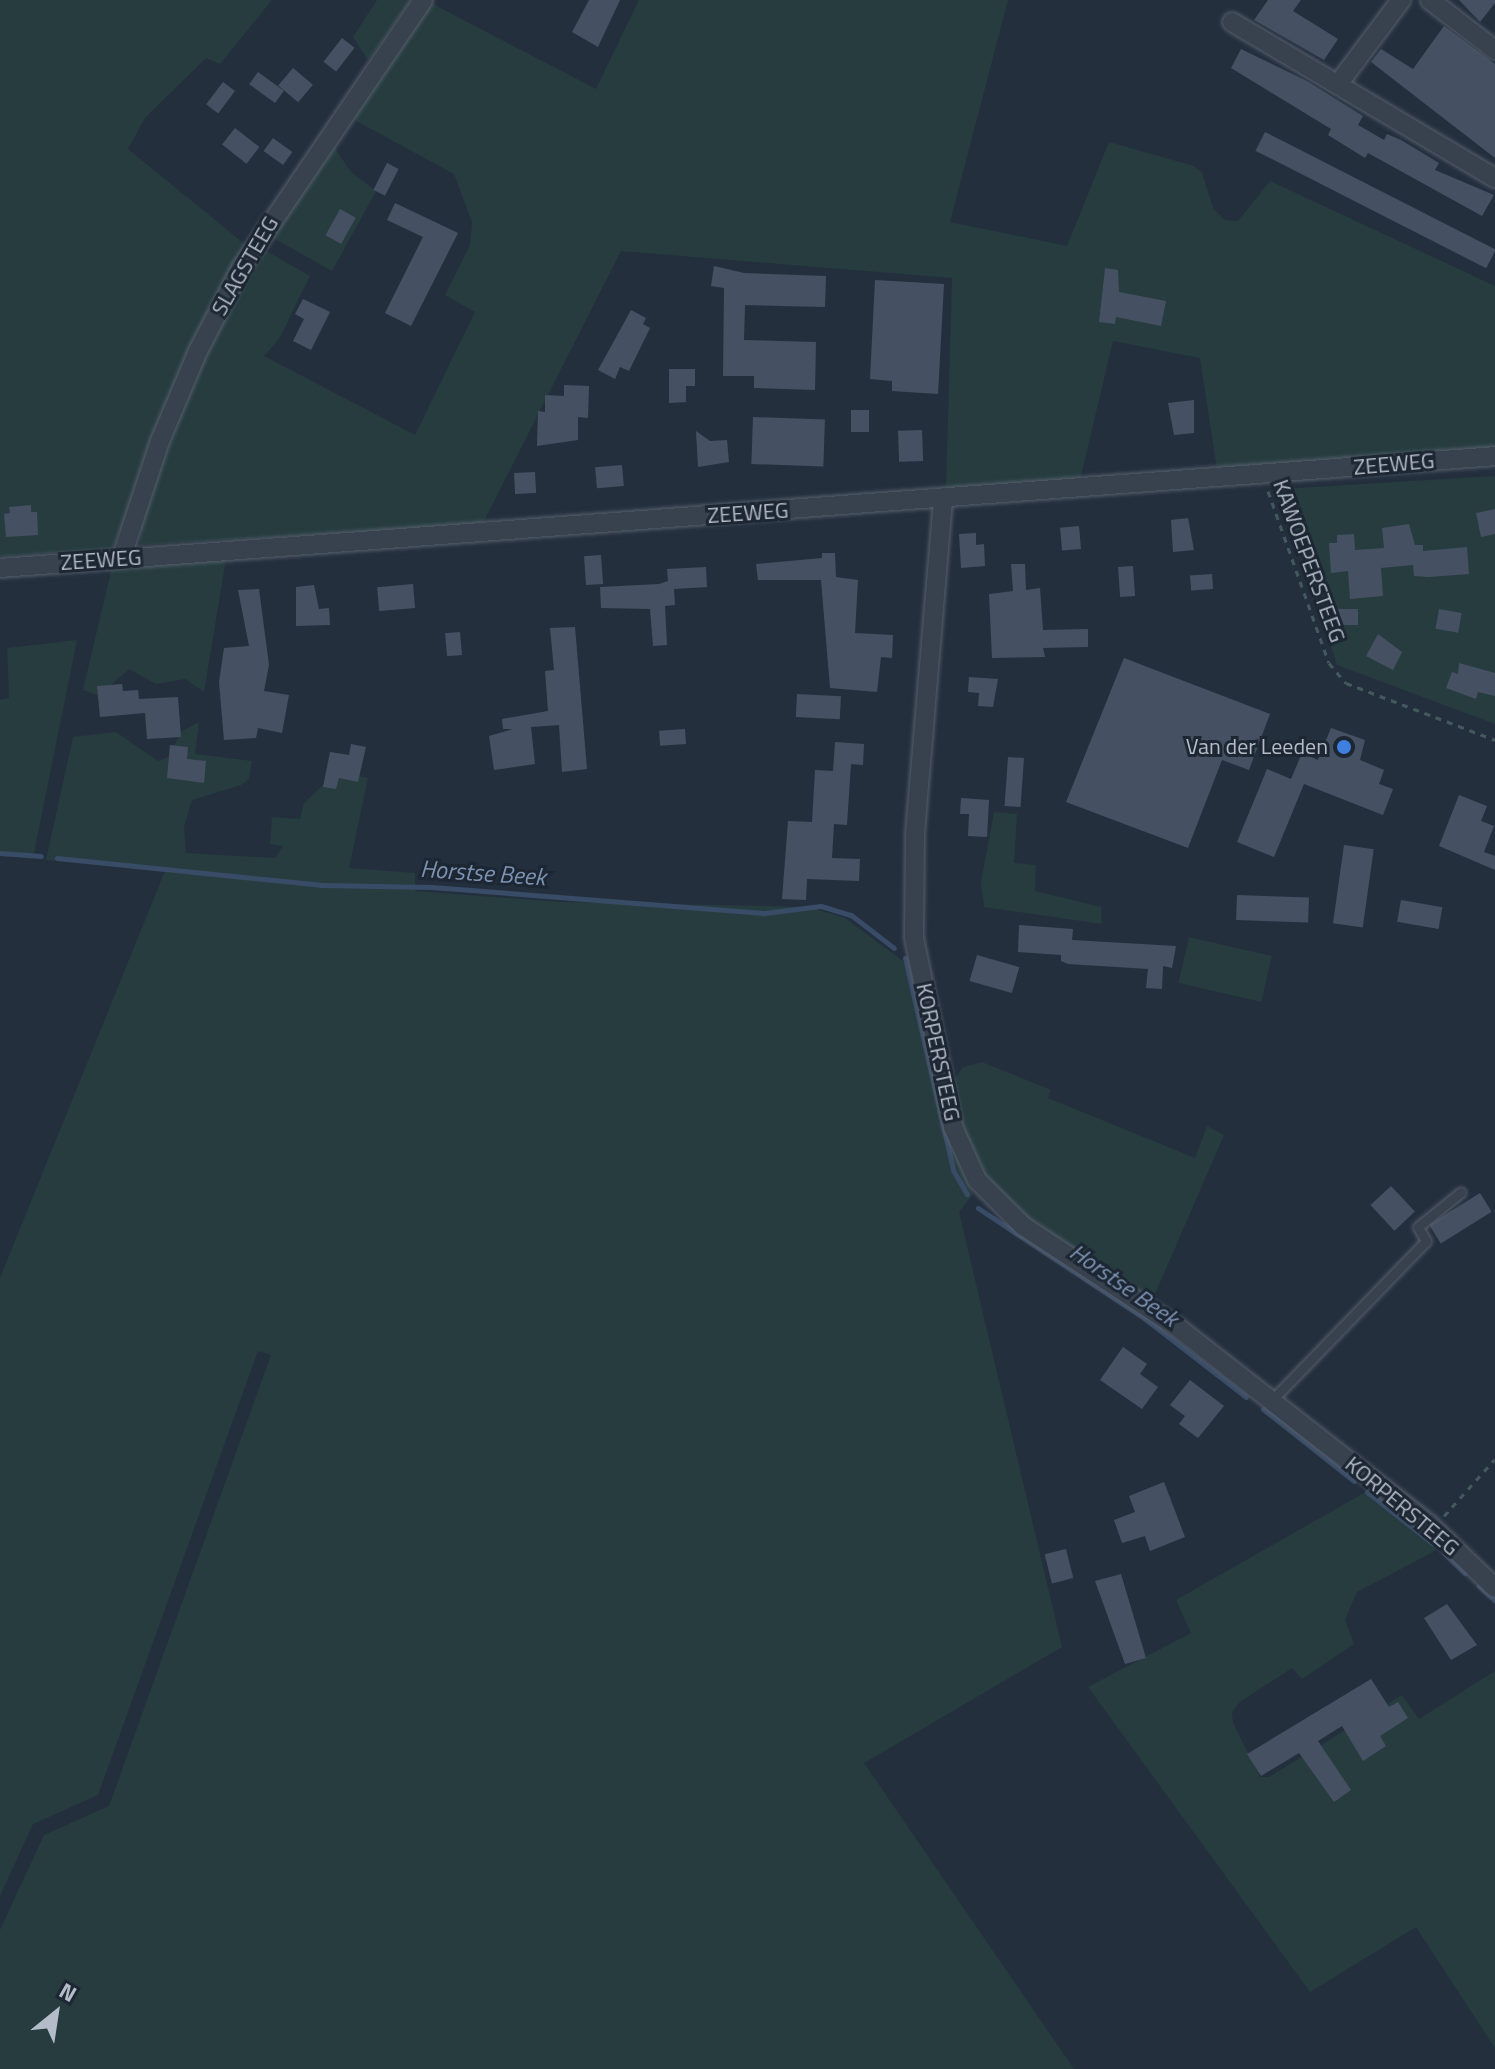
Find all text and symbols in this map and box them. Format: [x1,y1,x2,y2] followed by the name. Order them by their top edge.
[206,212,284,320] street label: SLAGSTEEG
[1352,447,1436,481] street label: ZEEWEG
[1267,476,1351,646] street label: KAWOEPERSTEEG
[707,497,789,529] street label: ZEEWEG
[60,544,142,576] street label: ZEEWEG
[1186,734,1328,760] place label: Van der Leeden
[1335,738,1353,756] marker: Van der Leeden
[419,854,547,892] water label: Horstse Beek
[911,981,965,1123] street label: KORPERSTEEG
[1064,1237,1184,1333] water label: Horstse Beek
[1340,1451,1464,1561] street label: KORPERSTEEG
[16,1973,96,2053] north arrow
[53,1974,83,2011] text: N

